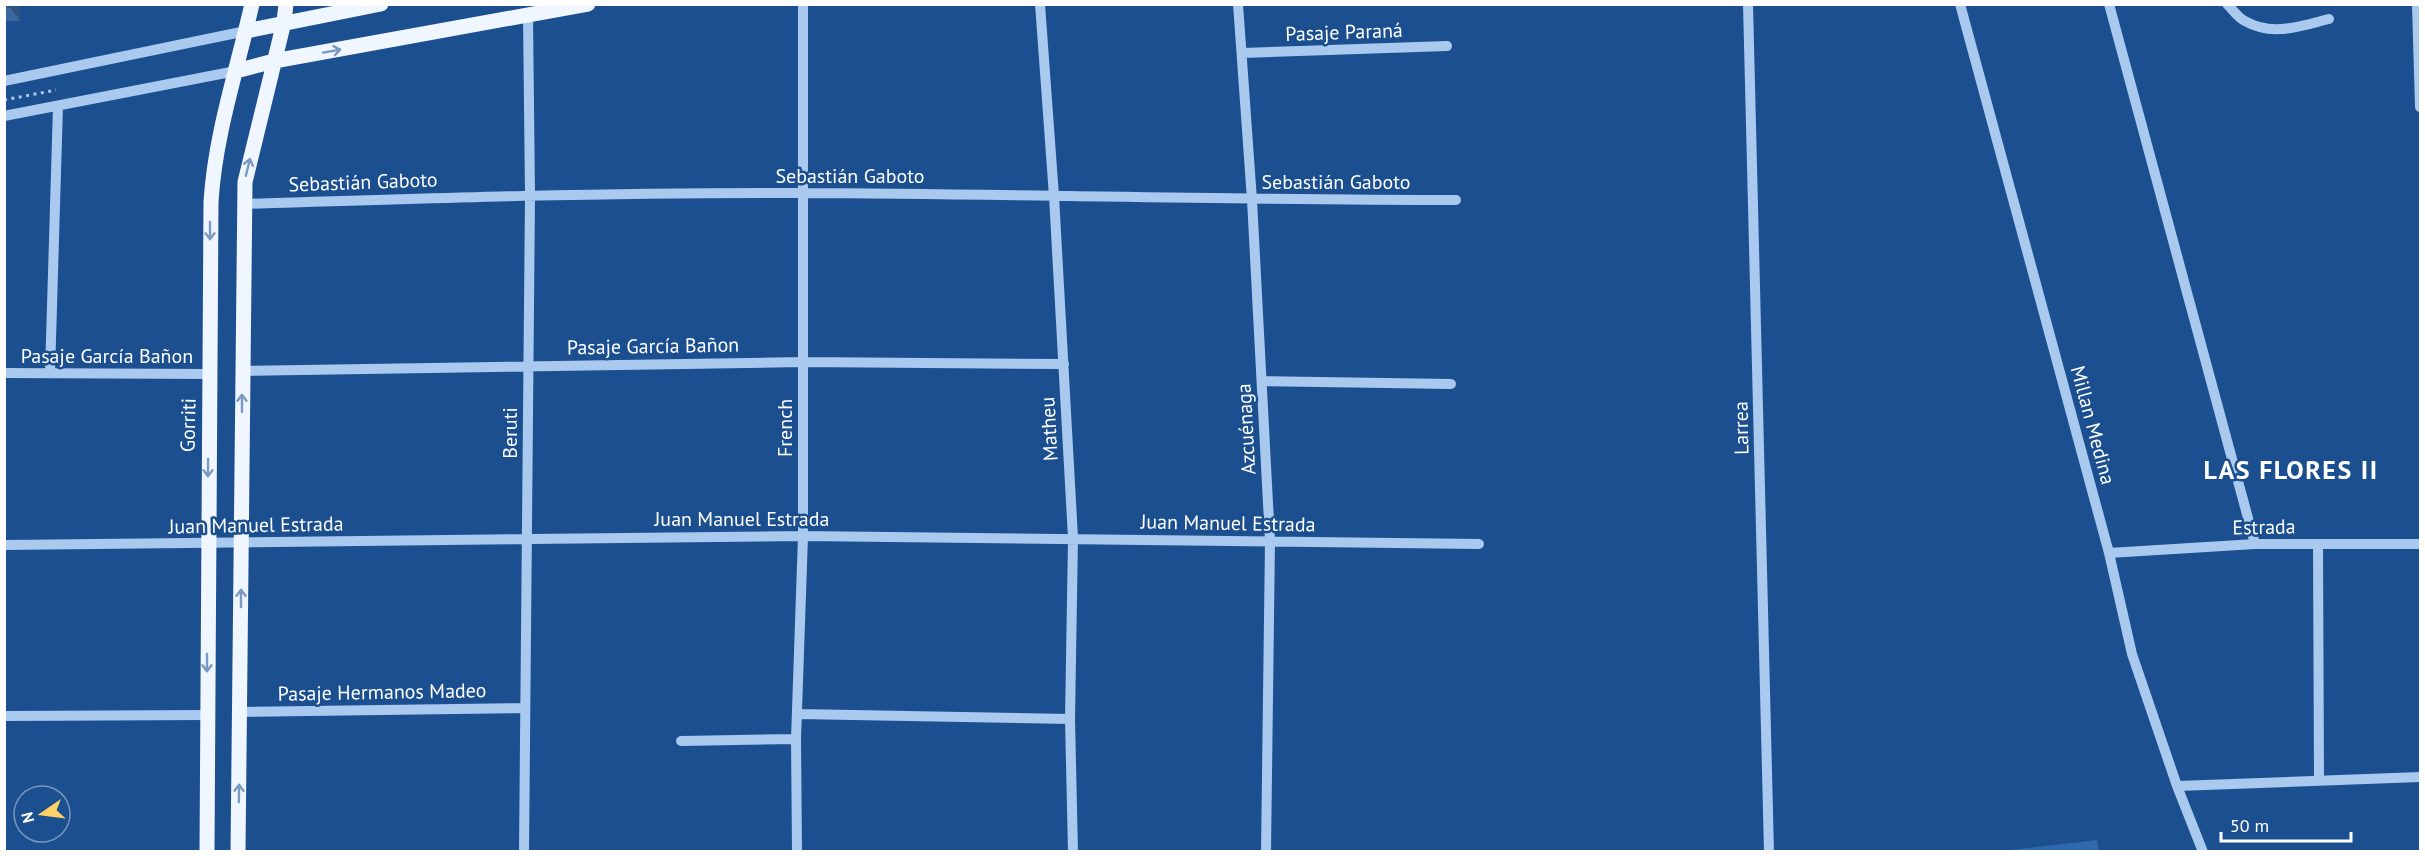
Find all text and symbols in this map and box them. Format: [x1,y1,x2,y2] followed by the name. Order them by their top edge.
[1285,17,1403,47] street label: Pasaje Paraná
[321,45,341,56] one-way arrow
[243,157,255,176] one-way arrow
[775,163,925,189] street label: Sebastián Gaboto
[288,166,438,198] street label: Sebastián Gaboto
[1261,169,1411,195] street label: Sebastián Gaboto
[204,221,216,241] one-way arrow
[567,331,739,361] street label: Pasaje García Bañon
[21,343,193,369] street label: Pasaje García Bañon
[2065,363,2121,487] street label: Millan Medina
[1231,383,1261,475] street label: Azcuénaga
[236,394,248,414] one-way arrow
[1034,396,1064,462] street label: Matheu
[175,398,201,452] street label: Gorriti
[772,399,798,457] street label: French
[1728,401,1754,455] street label: Larrea
[497,407,523,459] street label: Beruti
[2203,453,2379,486] district label: LAS FLORES II
[202,458,214,478] one-way arrow
[654,506,829,532] street label: Juan Manuel Estrada
[1139,508,1316,538] street label: Juan Manuel Estrada
[167,510,344,540] street label: Juan Manuel Estrada
[2232,513,2296,541] street label: Estrada
[235,589,247,609] one-way arrow
[201,653,213,673] one-way arrow
[277,677,487,707] street label: Pasaje Hermanos Madeo
[12,784,72,844] north arrow
[233,784,245,804] one-way arrow
[2221,805,2352,843] scale bar
[16,810,38,825] text: N
[2230,814,2269,837] text: 50 m

